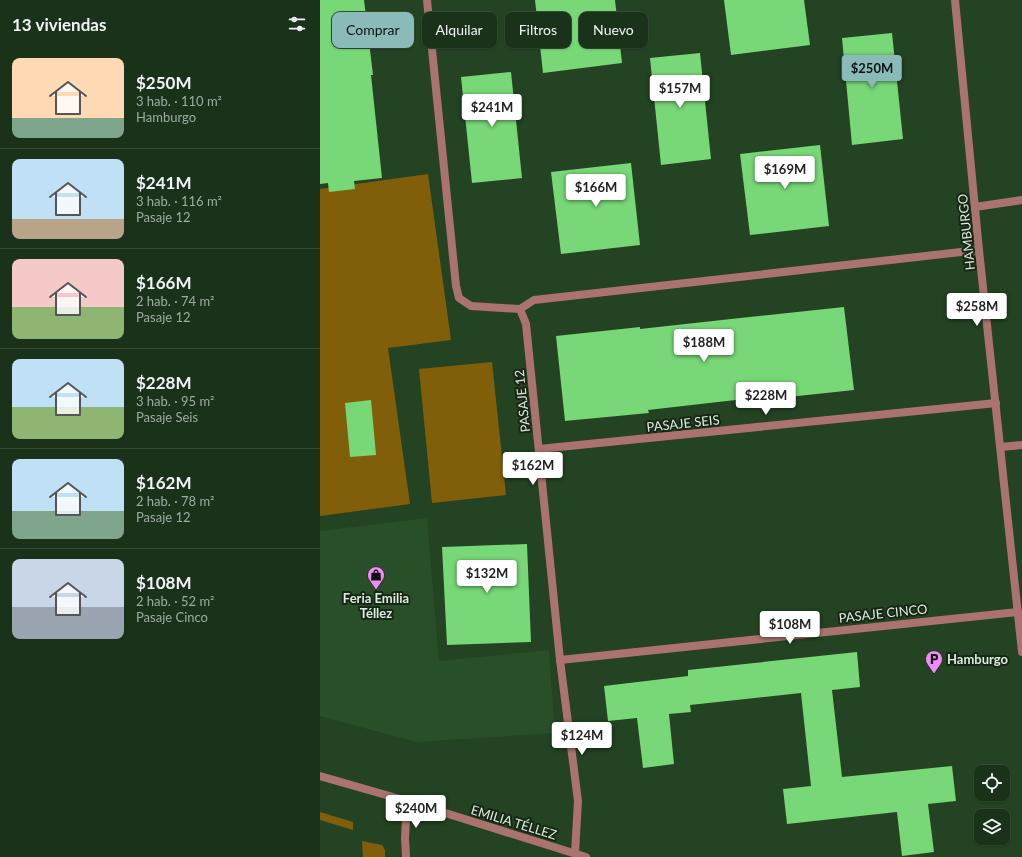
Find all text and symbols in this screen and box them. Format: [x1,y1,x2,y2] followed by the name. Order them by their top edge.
[332,12,414,48] chip: Comprar
[422,12,497,48] chip: Alquilar
[505,12,571,48] chip: Filtros
[579,12,648,48] chip: Nuevo
[286,13,308,35] icon: filters
[12,14,106,35] text: 13 viviendas
[844,55,900,89] pin: $250M
[851,60,893,76] text: $250M
[136,72,192,93] text: $250M
[44,74,92,122] icon: home
[652,75,708,109] pin: $157M
[659,80,701,96] text: $157M
[136,93,222,109] text: 3 hab. · 110 m²
[464,94,520,128] pin: $241M
[471,99,513,115] text: $241M
[136,109,196,125] text: Hamburgo
[757,156,813,190] pin: $169M
[764,161,806,177] text: $169M
[136,172,192,193] text: $241M
[568,174,624,208] pin: $166M
[44,175,92,223] icon: home
[575,179,617,195] text: $166M
[136,193,222,209] text: 3 hab. · 116 m²
[954,193,978,271] street label: HAMBURGO
[136,209,191,225] text: Pasaje 12
[136,272,192,293] text: $166M
[44,275,92,323] icon: home
[136,293,214,309] text: 2 hab. · 74 m²
[949,293,1005,327] pin: $258M
[956,298,998,314] text: $258M
[136,309,191,325] text: Pasaje 12
[676,329,732,363] pin: $188M
[683,334,725,350] text: $188M
[511,369,533,433] street label: PASAJE 12
[136,372,192,393] text: $228M
[44,375,92,423] icon: home
[738,382,794,416] pin: $228M
[745,387,787,403] text: $228M
[136,393,214,409] text: 3 hab. · 95 m²
[136,409,198,425] text: Pasaje Seis
[646,411,720,435] street label: PASAJE SEIS
[505,452,561,486] pin: $162M
[512,457,554,473] text: $162M
[136,472,192,493] text: $162M
[44,475,92,523] icon: home
[136,493,214,509] text: 2 hab. · 78 m²
[136,509,191,525] text: Pasaje 12
[459,560,515,594] pin: $132M
[366,565,386,590] shop icon: Feria Emilia Téllez
[466,565,508,581] text: $132M
[136,572,192,593] text: $108M
[44,575,92,623] icon: home
[343,590,409,621] place label: Feria Emilia Téllez
[136,593,214,609] text: 2 hab. · 52 m²
[838,600,928,626] street label: PASAJE CINCO
[136,609,208,625] text: Pasaje Cinco
[762,611,818,645] pin: $108M
[769,616,811,632] text: $108M
[924,649,944,674] parking icon: Hamburgo
[947,651,1009,667] place label: Hamburgo
[554,722,610,756] pin: $124M
[561,727,603,743] text: $124M
[974,765,1010,845] map controls
[974,765,1010,801] button: locate
[388,795,444,829] pin: $240M
[395,800,437,816] text: $240M
[469,801,559,843] street label: EMILIA TÉLLEZ
[974,809,1010,845] button: layers

